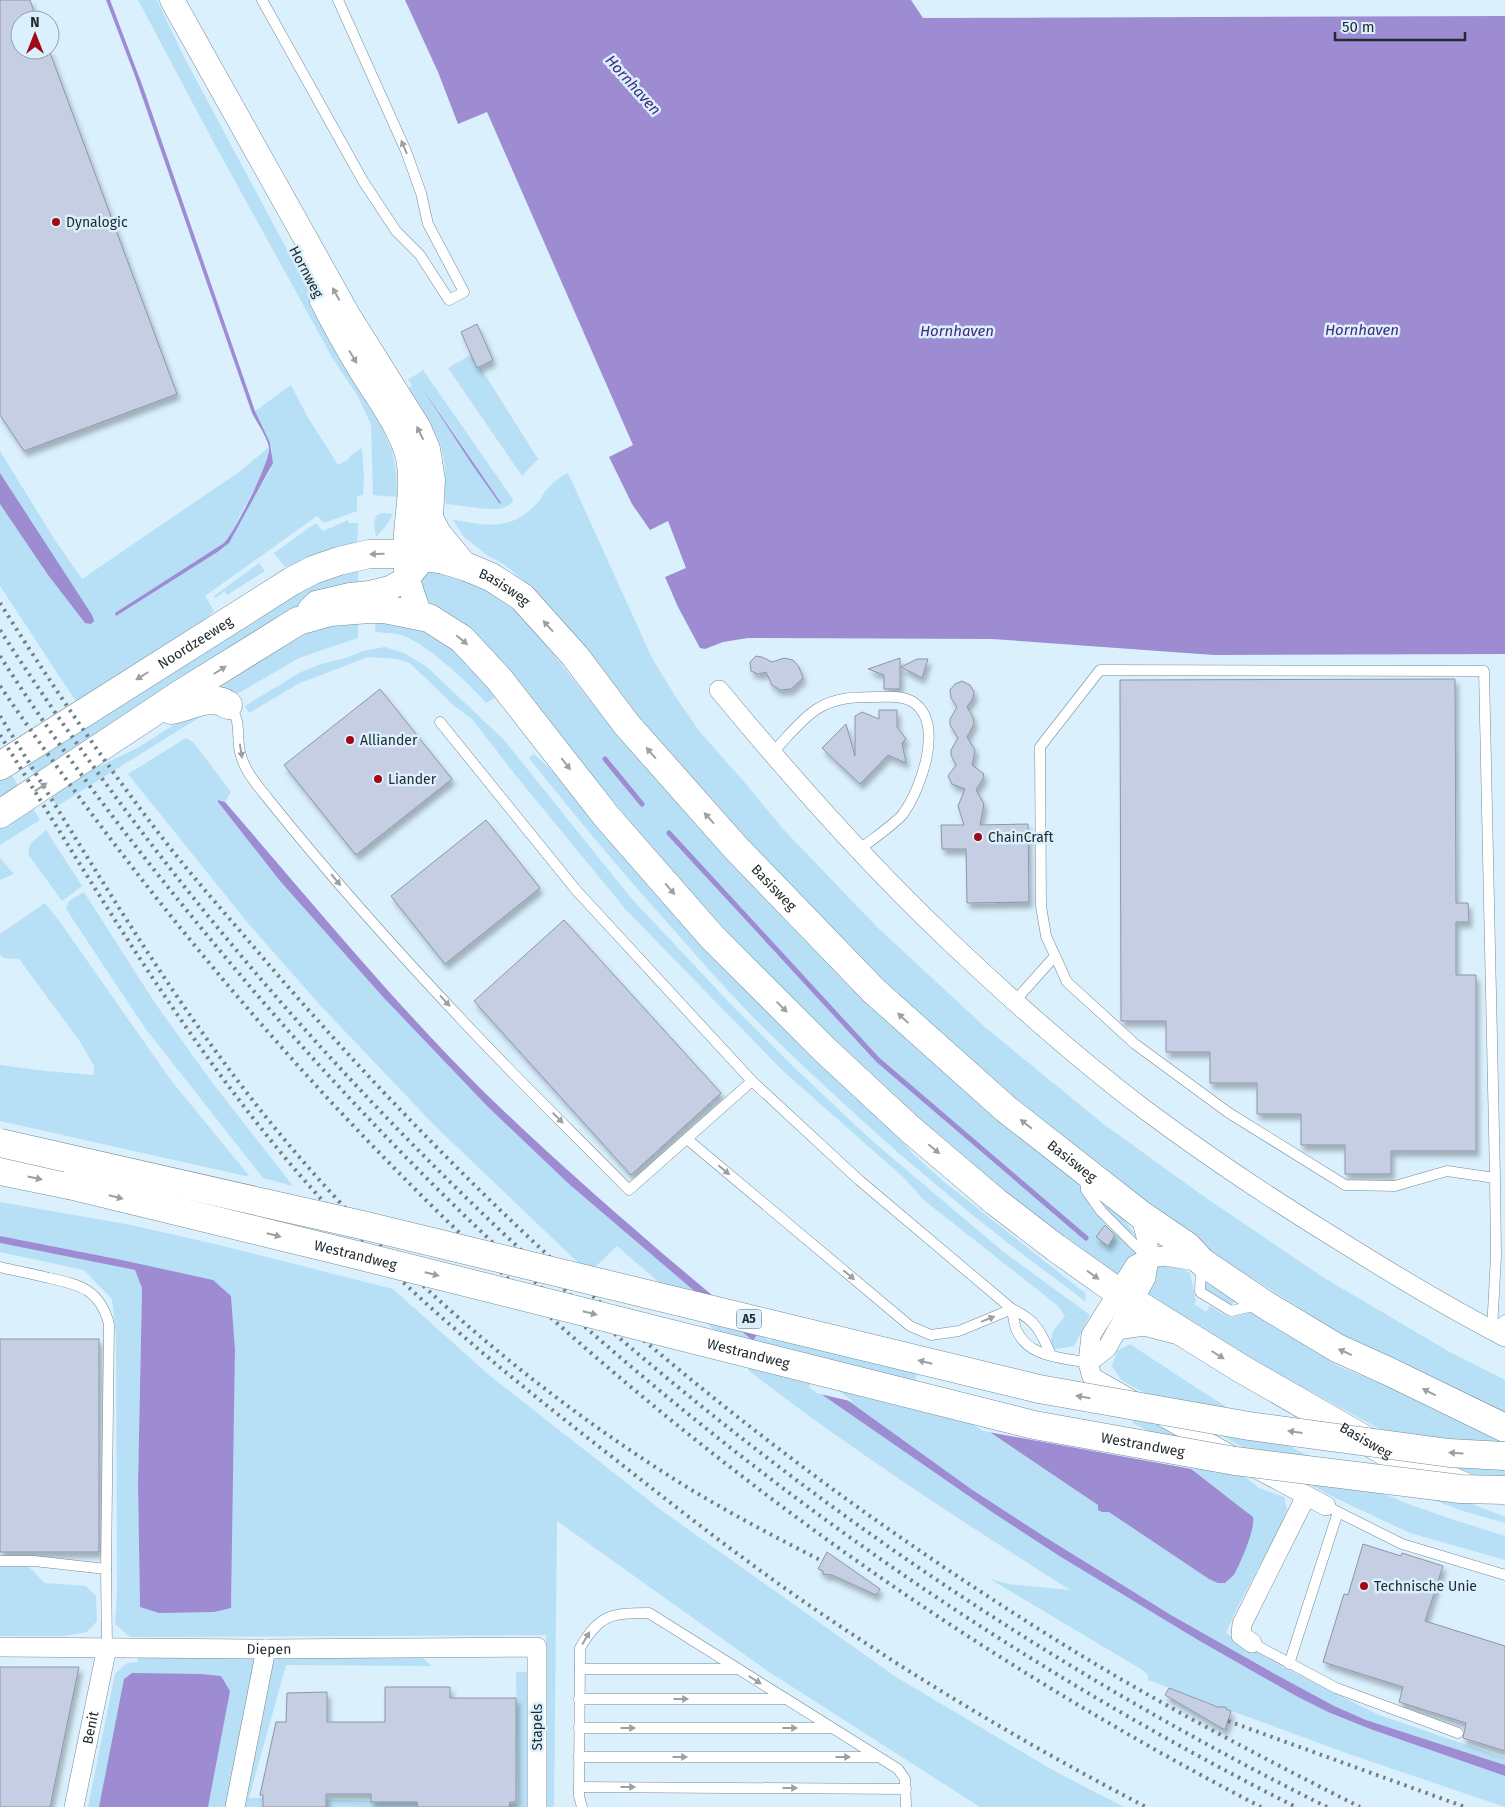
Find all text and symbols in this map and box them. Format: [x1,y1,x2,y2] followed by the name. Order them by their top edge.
[10,10,60,60] north arrow
[1335,10,1465,42] scale bar
[30,14,40,31] text: N
[1342,18,1375,36] text: 50 m
[602,51,664,119] water label: Hornhaven
[400,140,408,154] one-way arrow
[66,214,128,231] place label: Dynalogic
[50,216,62,228] marker: Dynalogic
[285,243,327,301] street label: Hornweg
[332,288,341,301] one-way arrow
[1325,321,1399,339] water label: Hornhaven
[920,322,994,340] water label: Hornhaven
[348,351,357,364] one-way arrow
[416,426,424,440] one-way arrow
[369,550,385,558] one-way arrow
[477,564,535,610] street label: Basisweg
[154,612,236,672] street label: Noordzeeweg
[543,620,554,633] one-way arrow
[455,634,467,646] one-way arrow
[213,665,227,674] one-way arrow
[135,671,149,680] one-way arrow
[360,732,418,749] place label: Alliander
[344,734,356,746] marker: Alliander
[237,743,245,759] one-way arrow
[645,746,656,759] one-way arrow
[560,757,571,770] one-way arrow
[388,771,437,788] place label: Liander
[372,773,384,785] marker: Liander
[34,782,47,792] one-way arrow
[703,813,715,825] one-way arrow
[988,829,1055,846] place label: ChainCraft
[972,831,984,843] marker: ChainCraft
[748,861,801,915] street label: Basisweg
[330,874,341,887] one-way arrow
[664,882,676,894] one-way arrow
[439,995,451,1007] one-way arrow
[776,1000,788,1012] one-way arrow
[898,1012,910,1024] one-way arrow
[552,1111,564,1123] one-way arrow
[1020,1119,1033,1130] one-way arrow
[1044,1136,1101,1186] street label: Basisweg
[928,1143,940,1155] one-way arrow
[717,1165,730,1176] one-way arrow
[27,1174,42,1182] one-way arrow
[109,1193,124,1201] one-way arrow
[267,1231,282,1239] one-way arrow
[312,1236,400,1273] street label: Westrandweg
[842,1269,855,1280] one-way arrow
[425,1270,440,1278] one-way arrow
[1086,1270,1100,1280] one-way arrow
[582,1309,597,1317] one-way arrow
[736,1310,762,1328] road number: A5
[981,1315,995,1323] one-way arrow
[705,1335,792,1372] street label: Westrandweg
[1338,1348,1352,1356] one-way arrow
[1212,1350,1225,1360] one-way arrow
[917,1358,932,1366] one-way arrow
[1422,1387,1437,1396] one-way arrow
[1075,1393,1091,1401] one-way arrow
[1337,1419,1396,1463] street label: Basisweg
[1287,1428,1303,1436] one-way arrow
[1100,1429,1187,1460] street label: Westrandweg
[1448,1449,1464,1457] one-way arrow
[1374,1578,1477,1595] place label: Technische Unie
[1358,1580,1370,1592] marker: Technische Unie
[581,1631,590,1644] one-way arrow
[247,1640,291,1658] street label: Diepen
[749,1675,762,1684] one-way arrow
[673,1695,689,1703] one-way arrow
[529,1703,546,1750] street label: Stapels
[79,1709,102,1746] street label: Benit
[620,1724,636,1732] one-way arrow
[783,1724,799,1732] one-way arrow
[673,1753,689,1761] one-way arrow
[835,1753,851,1761] one-way arrow
[620,1783,636,1791] one-way arrow
[782,1784,798,1792] one-way arrow

